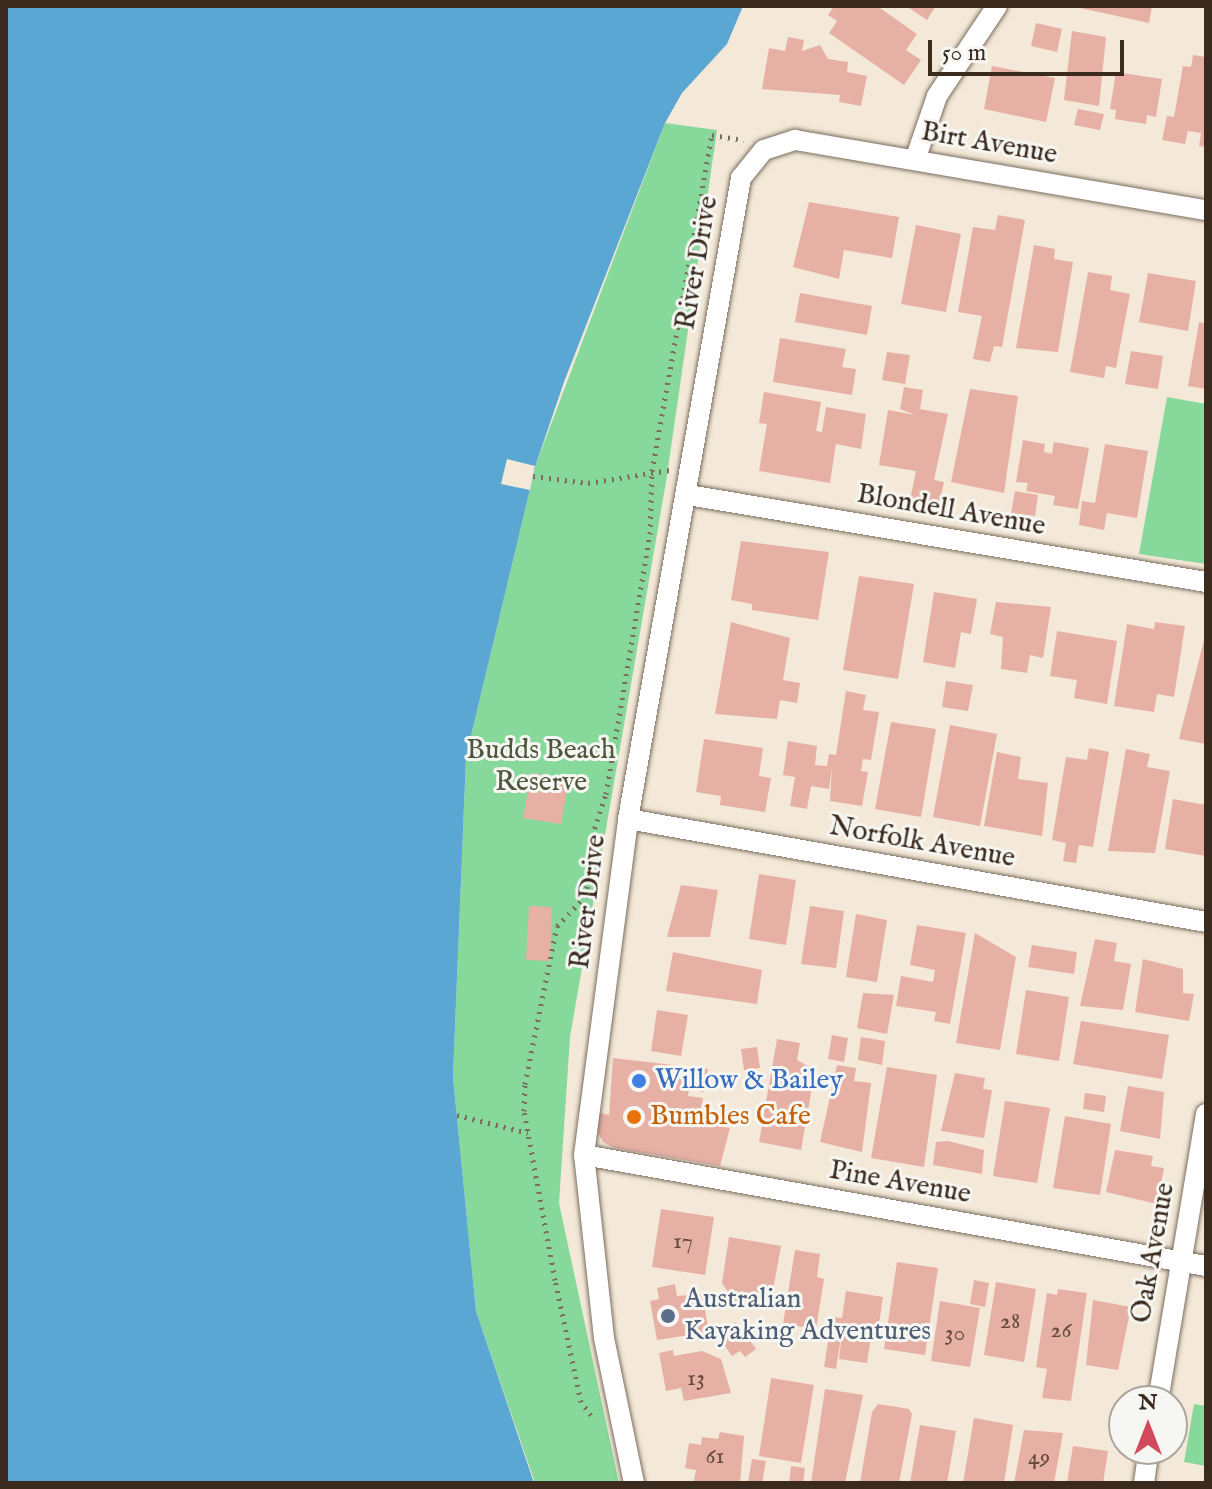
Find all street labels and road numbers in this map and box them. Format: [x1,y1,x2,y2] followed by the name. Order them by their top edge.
[918,116,1060,172] street label: Birt Avenue
[670,193,726,333] street label: River Drive
[854,478,1048,544] street label: Blondell Avenue
[826,810,1018,876] street label: Norfolk Avenue
[564,833,614,971] street label: River Drive
[827,1154,973,1212] street label: Pine Avenue
[1125,1180,1183,1326] street label: Oak Avenue

